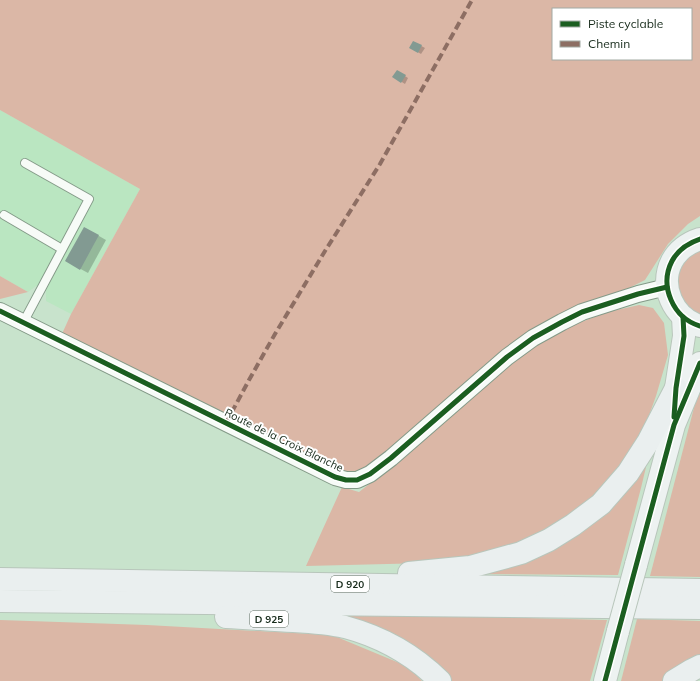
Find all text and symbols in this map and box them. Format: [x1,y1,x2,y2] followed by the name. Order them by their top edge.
[552,8,692,60] legend
[588,16,663,31] text: Piste cyclable
[588,36,630,51] text: Chemin
[222,405,346,475] street label: Route de la Croix Blanche
[331,576,369,592] road number: D 920
[250,611,288,627] road number: D 925

